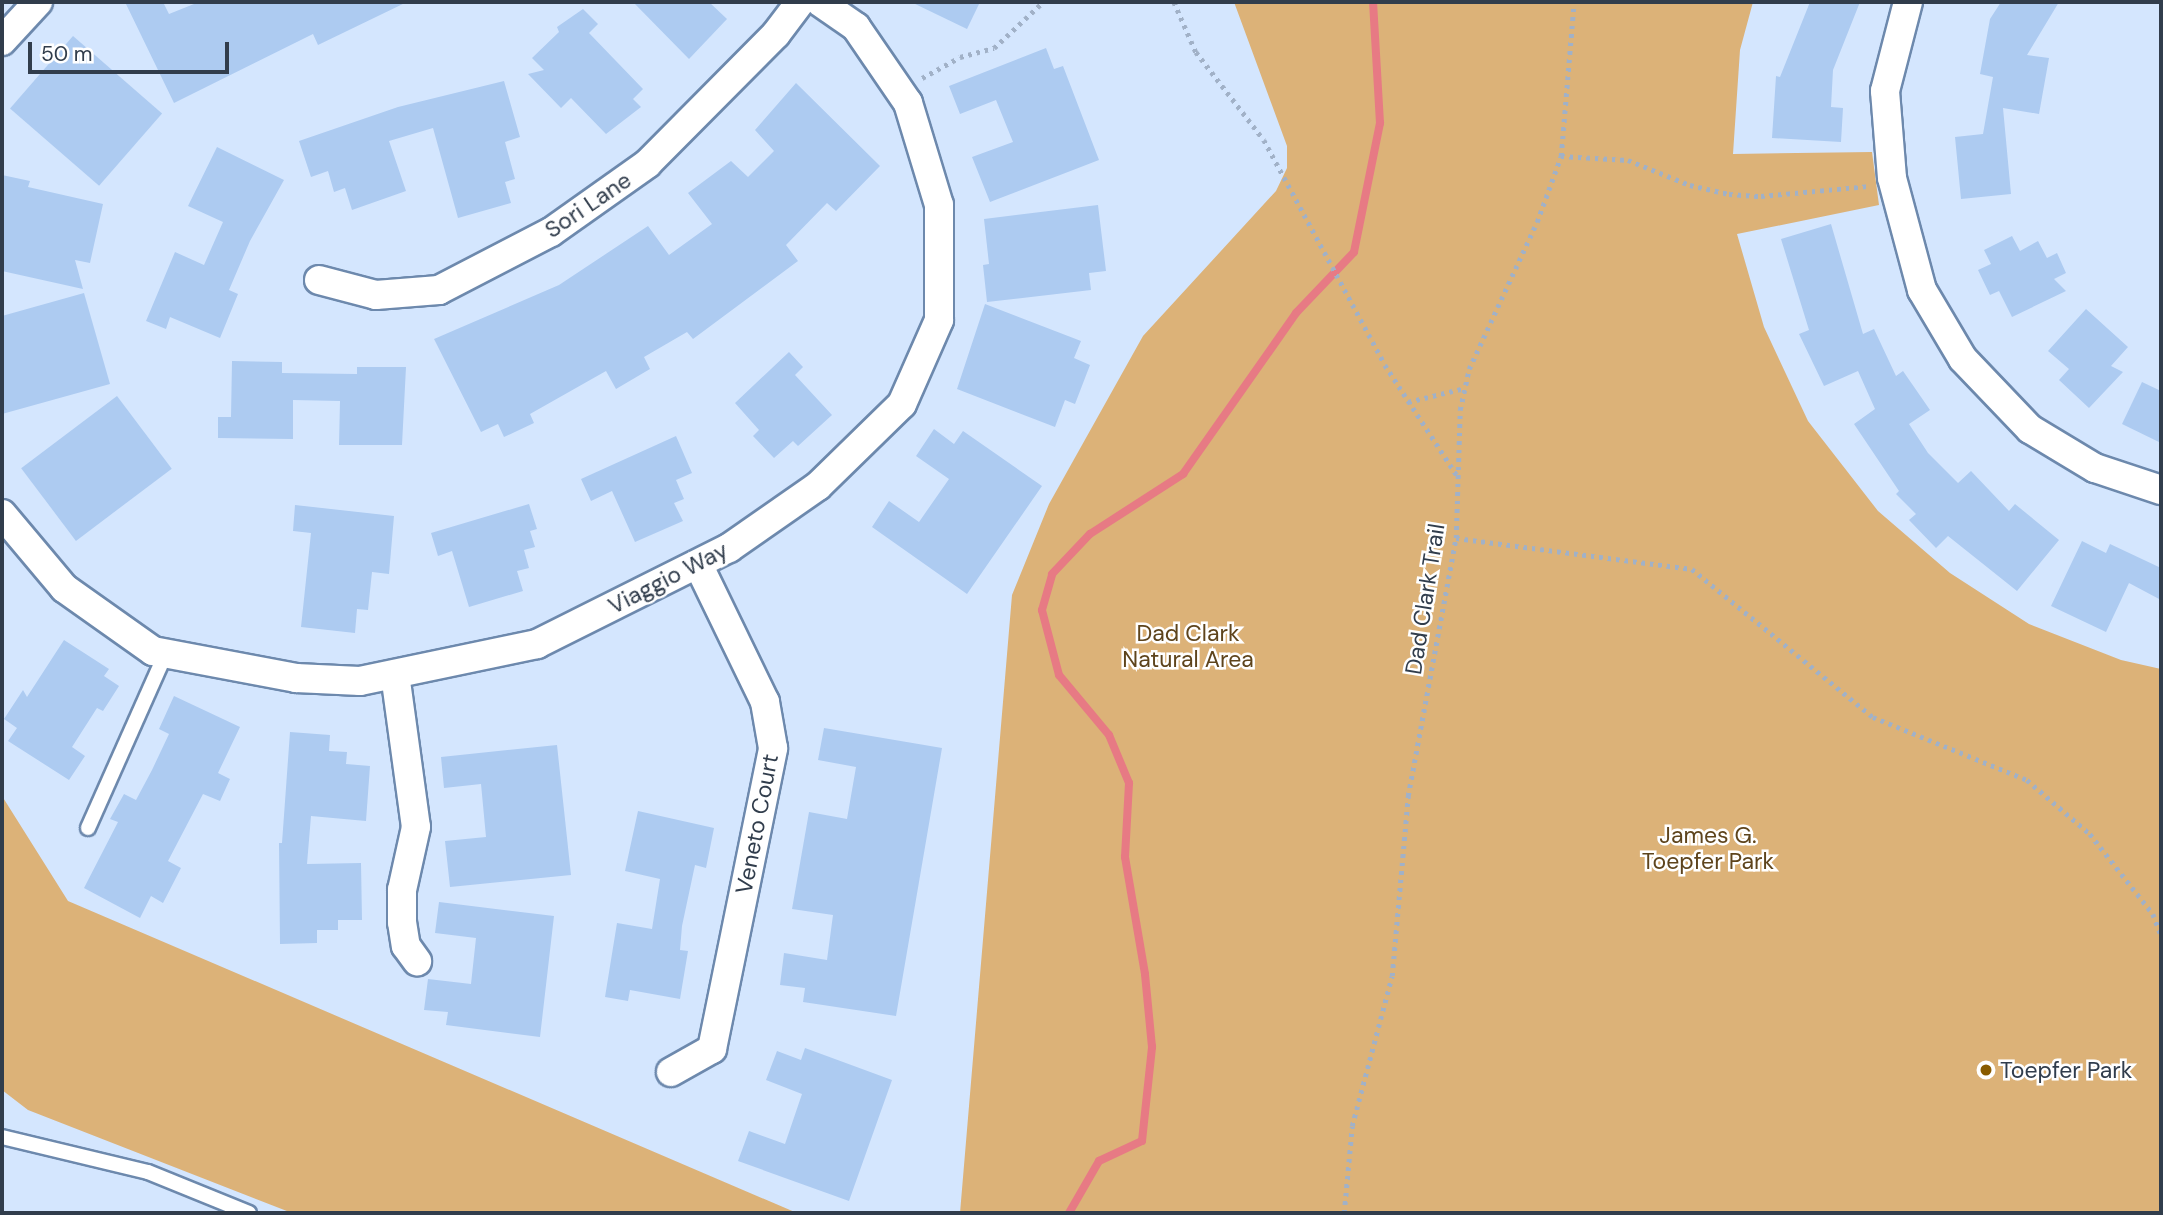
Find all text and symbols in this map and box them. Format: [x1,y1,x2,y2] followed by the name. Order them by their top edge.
[32,28,233,72] scale bar
[41,40,92,68] text: 50 m
[540,166,636,244] street label: Sori Lane
[1399,522,1451,676] street label: Dad Clark Trail
[604,536,732,620] street label: Viaggio Way
[1122,619,1254,673] park label: Dad Clark Natural Area
[730,752,784,896] street label: Veneto Court
[1642,821,1774,875] park label: James G. Toepfer Park
[2000,1056,2132,1084] place label: Toepfer Park
[1978,1062,1994,1078] marker: Toepfer Park

